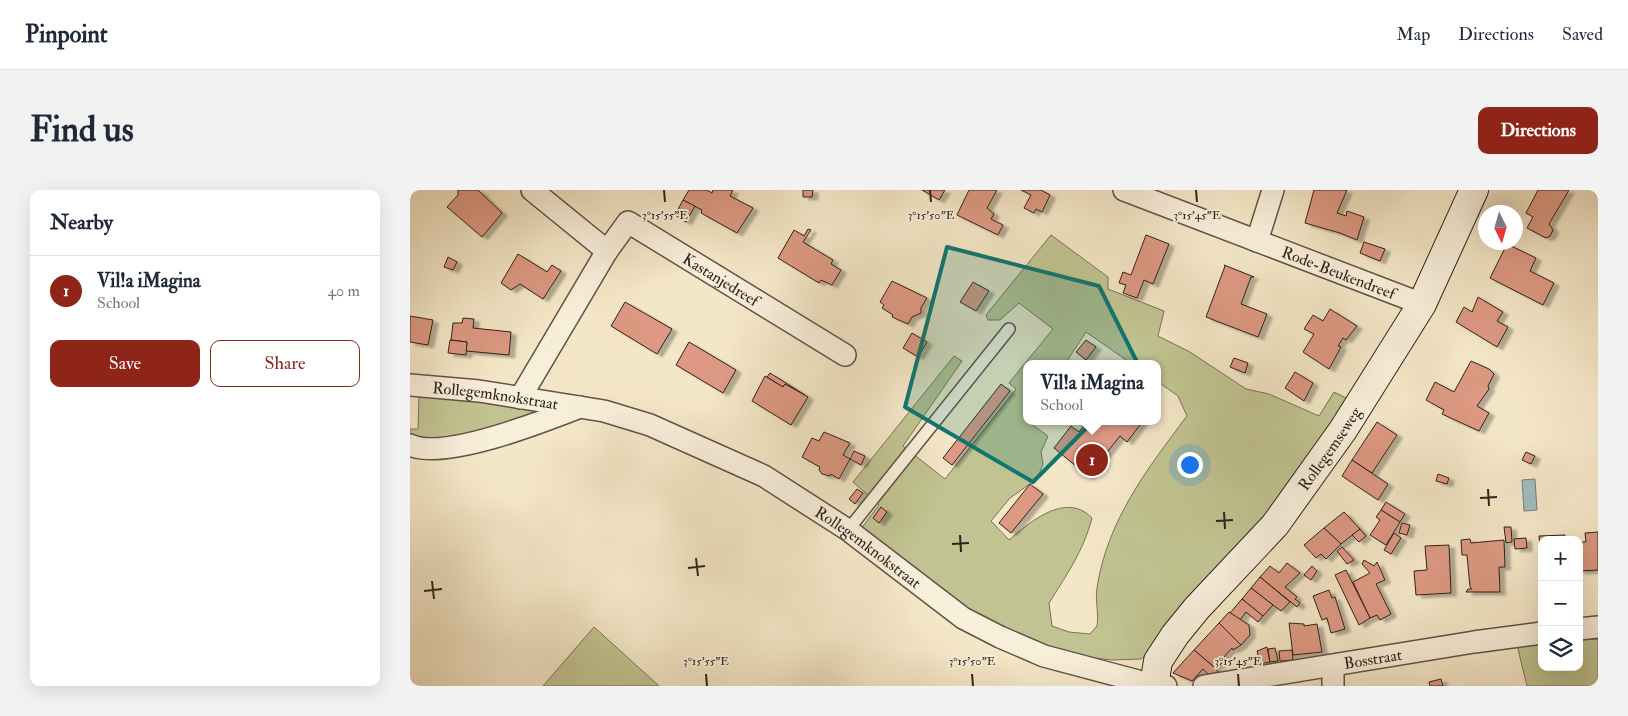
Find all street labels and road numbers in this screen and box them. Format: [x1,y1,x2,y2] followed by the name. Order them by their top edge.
[1279,242,1401,305] street label: Rode-Beukendreef
[679,249,765,312] street label: Kastanjedreef
[432,378,560,415] street label: Rollegemknokstraat
[1294,403,1367,495] street label: Rollegemseweg
[811,502,925,593] street label: Rollegemknokstraat
[1342,645,1403,674] street label: Bosstraat

